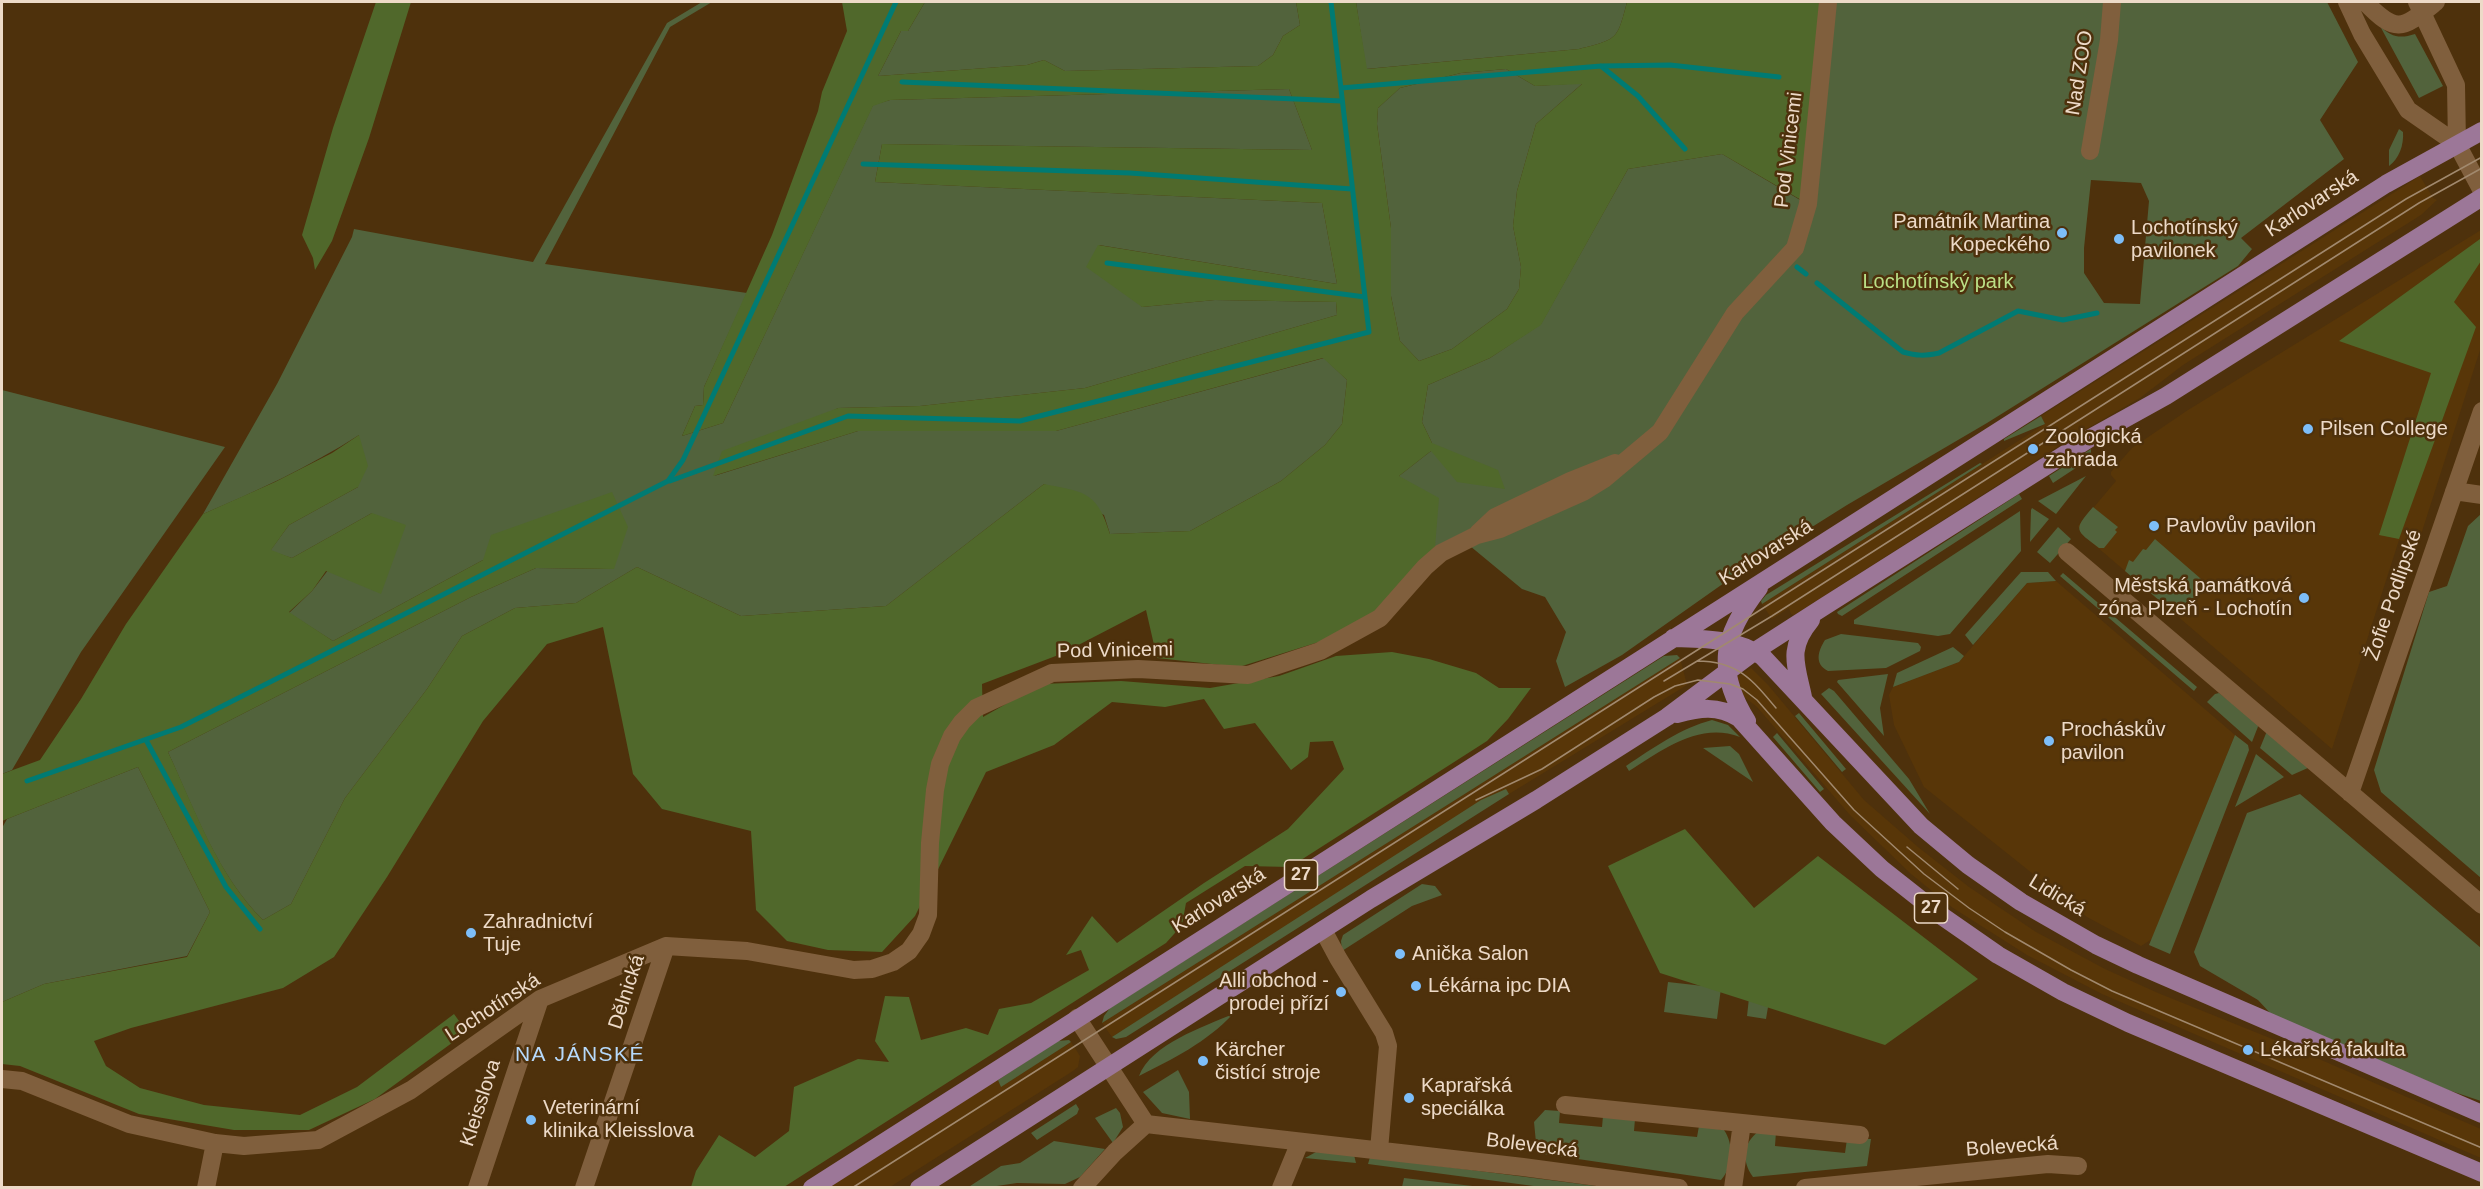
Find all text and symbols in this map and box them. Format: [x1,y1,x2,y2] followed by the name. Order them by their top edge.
[2061,29,2099,117] street label: Nad ZOO
[1770,91,1808,209] street label: Pod Vinicemi
[2261,165,2363,243] street label: Karlovarská
[1893,210,2050,257] place label: Památník Martina Kopeckého
[2131,216,2238,263] place label: Lochotínský pavilonek
[2055,226,2069,240] marker: Památník Martina Kopeckého
[2112,232,2126,246] marker: Lochotínský pavilonek
[1862,270,2014,294] park label: Lochotínský park
[2320,417,2448,441] place label: Pilsen College
[2301,422,2315,436] marker: Pilsen College
[2045,425,2142,472] place label: Zoologická zahrada
[2026,442,2040,456] marker: Zoologická zahrada
[2166,514,2316,538] place label: Pavlovův pavilon
[1715,515,1817,591] street label: Karlovarská
[2147,519,2161,533] marker: Pavlovův pavilon
[2360,526,2428,664] street label: Žofie Podlipské
[2099,574,2292,621] place label: Městská památková zóna Plzeň - Lochotín
[2297,591,2311,605] marker: Městská památková zóna Plzeň - Lochotín
[1057,638,1173,664] street label: Pod Vinicemi
[2061,718,2165,765] place label: Procháskův pavilon
[2042,734,2056,748] marker: Procháskův pavilon
[1284,860,1318,890] road number: 27
[1168,863,1270,939] street label: Karlovarská
[2024,870,2090,922] street label: Lidická
[1914,893,1948,923] road number: 27
[483,910,593,957] place label: Zahradnictví Tuje
[464,926,478,940] marker: Zahradnictví Tuje
[1412,942,1529,966] place label: Anička Salon
[1393,947,1407,961] marker: Anička Salon
[604,952,650,1032] street label: Dělnická
[441,969,545,1047] street label: Lochotínská
[1219,969,1329,1016] place label: Alli obchod - prodej přízí
[1428,974,1570,998] place label: Lékárna ipc DIA
[1409,979,1423,993] marker: Lékárna ipc DIA
[1334,985,1348,999] marker: Alli obchod - prodej přízí
[1215,1038,1321,1085] place label: Kärcher čistící stroje
[2260,1038,2406,1062] place label: Lékařská fakulta
[515,1042,645,1068] district label: NA JÁNSKÉ
[2241,1043,2255,1057] marker: Lékařská fakulta
[1196,1054,1210,1068] marker: Kärcher čistící stroje
[456,1056,506,1150] street label: Kleisslova
[1421,1074,1512,1121] place label: Kaprařská speciálka
[1402,1091,1416,1105] marker: Kaprařská speciálka
[543,1096,694,1143] place label: Veterinární klinika Kleisslova
[524,1113,538,1127] marker: Veterinární klinika Kleisslova
[1485,1128,1579,1164] street label: Bolevecká
[1965,1132,2059,1162] street label: Bolevecká

